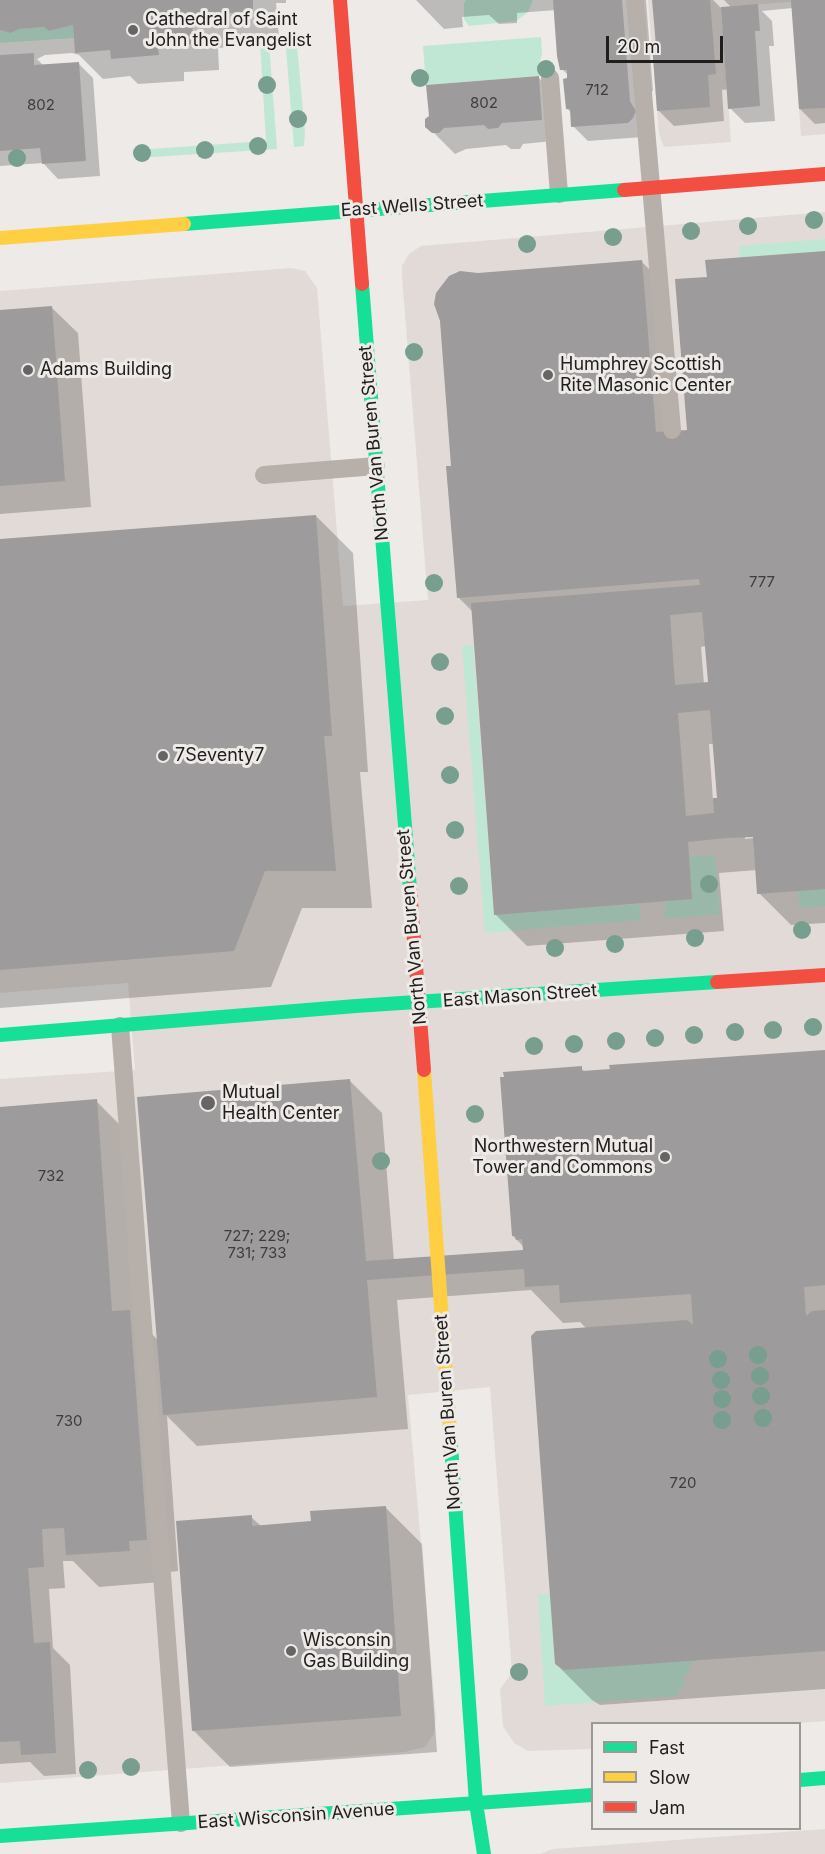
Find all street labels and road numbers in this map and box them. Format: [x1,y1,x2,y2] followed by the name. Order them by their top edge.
[340,190,484,222] street label: East Wells Street
[355,344,393,542] street label: North Van Buren Street
[393,828,431,1026] street label: North Van Buren Street
[442,980,598,1012] street label: East Mason Street
[430,1313,466,1511] street label: North Van Buren Street
[197,1798,395,1834] street label: East Wisconsin Avenue

